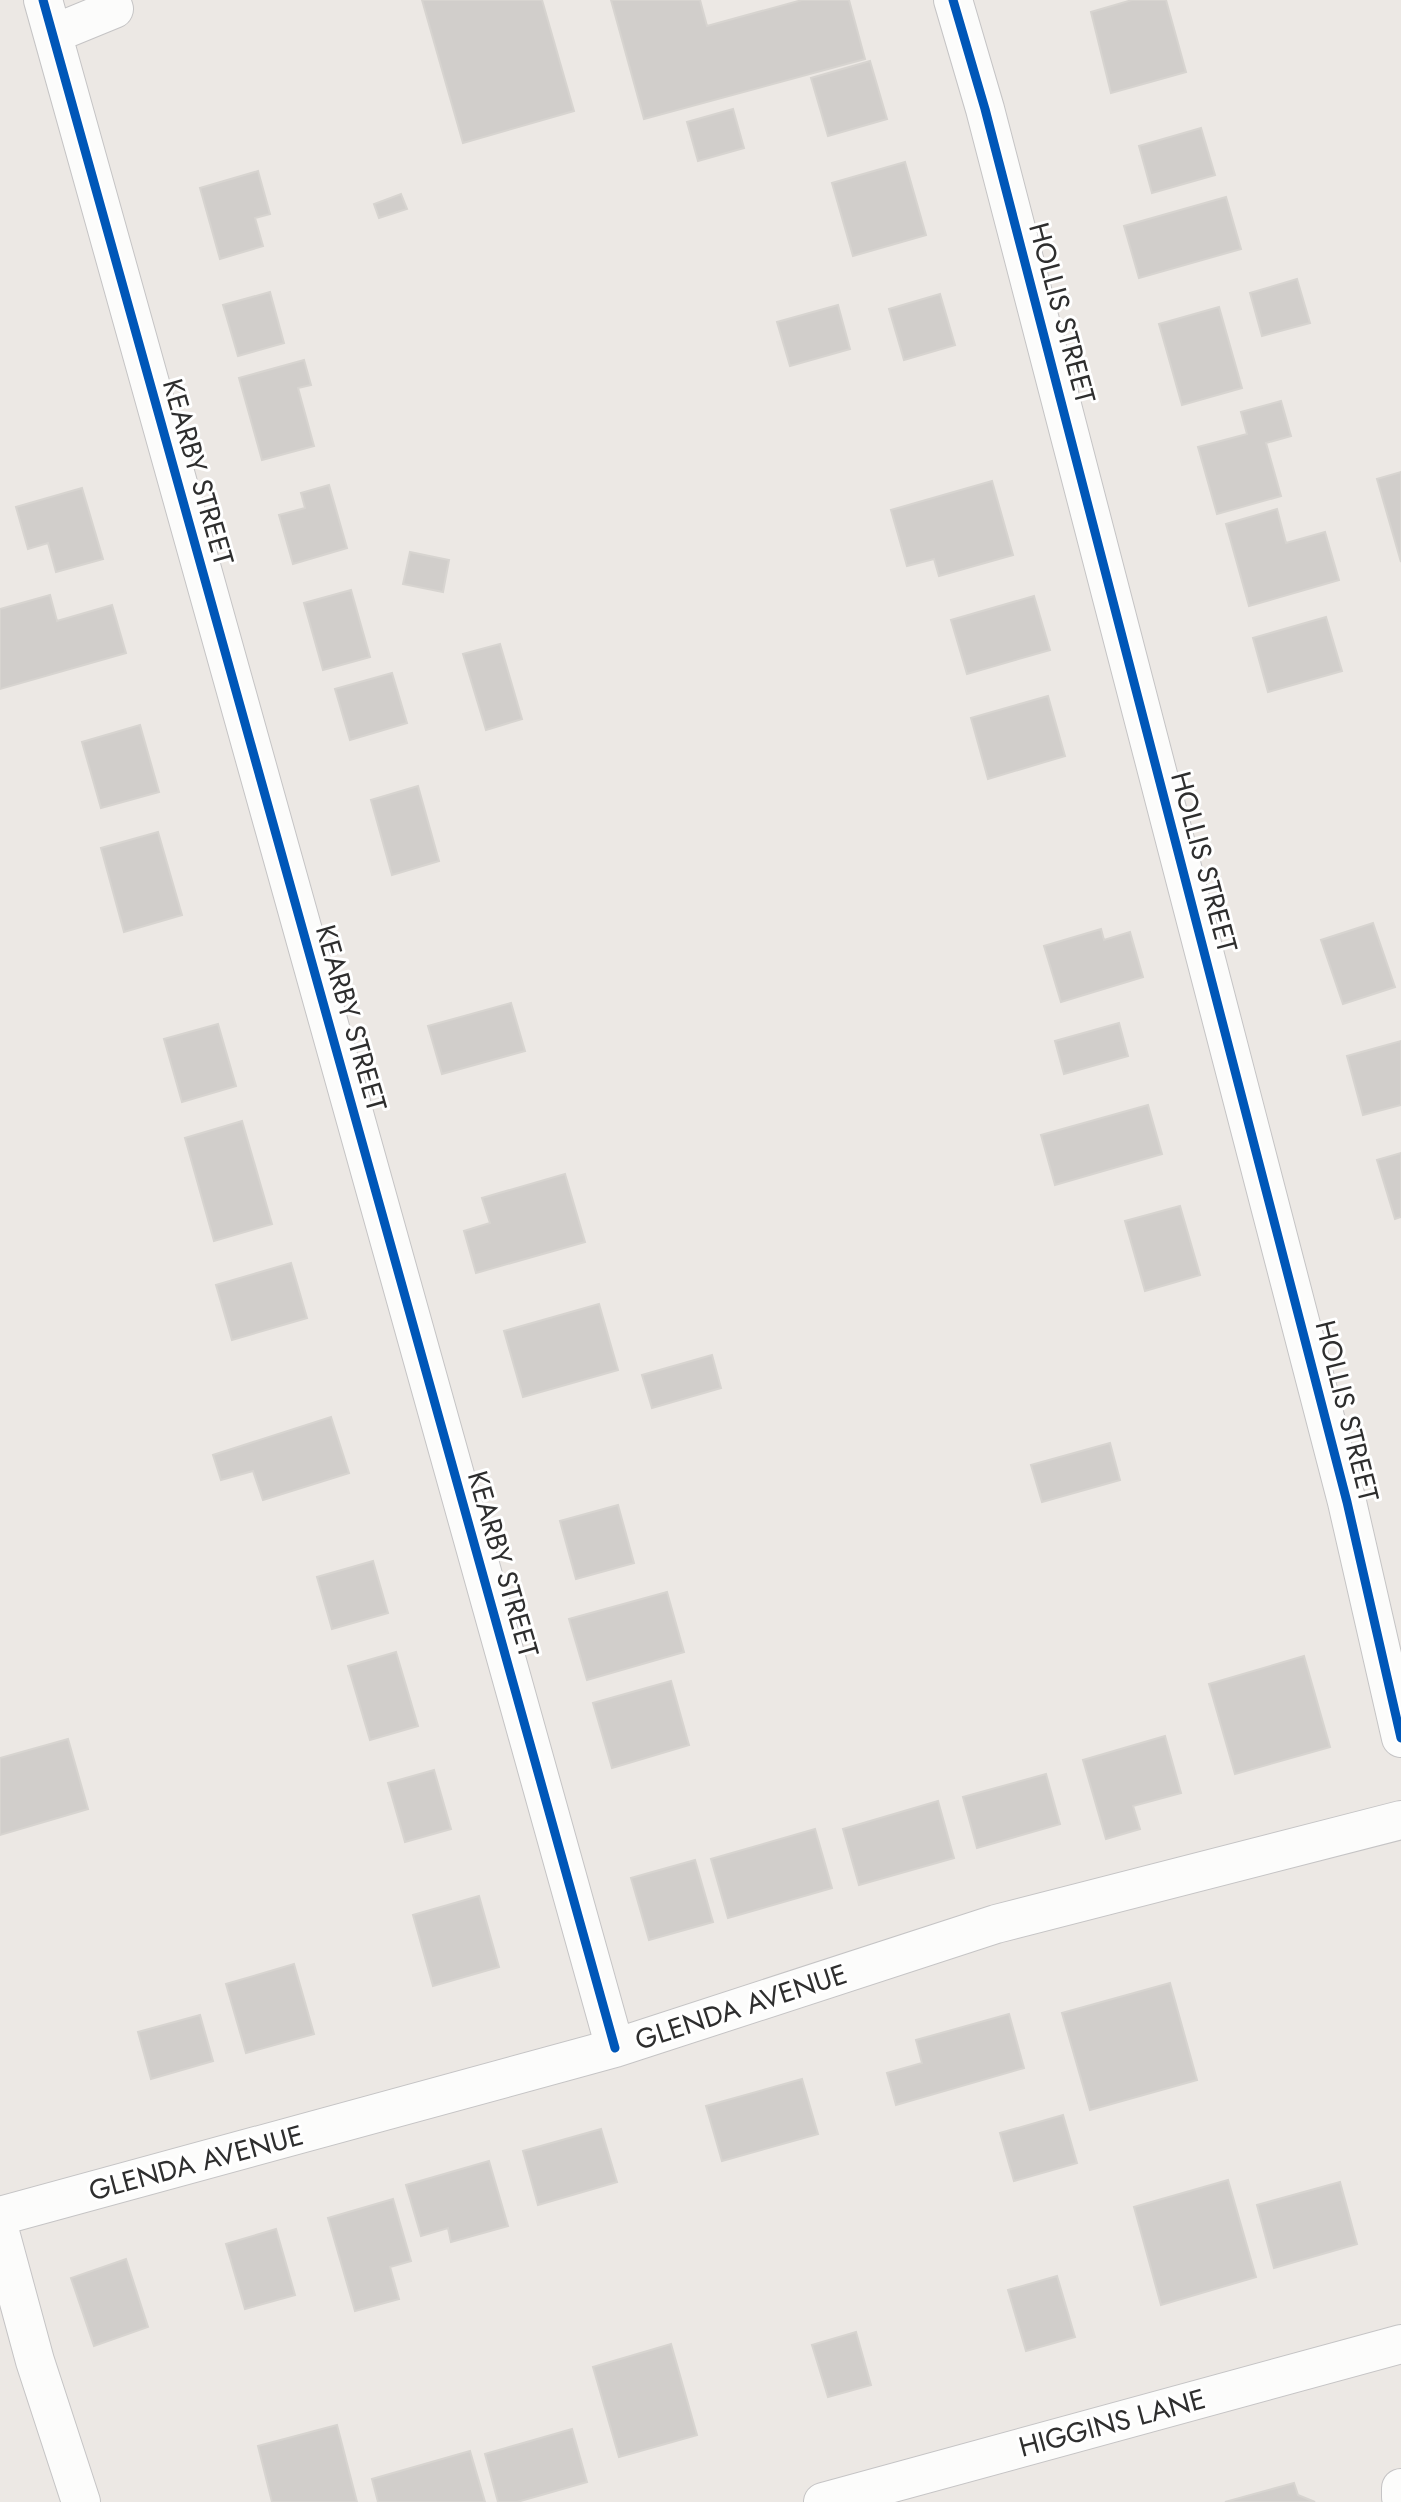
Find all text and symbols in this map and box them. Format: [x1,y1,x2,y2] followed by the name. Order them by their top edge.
[1018,218,1106,408] street label: HOLLIS STREET
[152,374,244,570] street label: KEARBY STREET
[1160,767,1248,957] street label: HOLLIS STREET
[305,920,397,1116] street label: KEARBY STREET
[1305,1316,1389,1506] street label: HOLLIS STREET
[457,1466,549,1662] street label: KEARBY STREET
[630,1953,852,2061] street label: GLENDA AVENUE
[84,2115,308,2211] street label: GLENDA AVENUE
[1014,2378,1210,2468] street label: HIGGINS LANE

